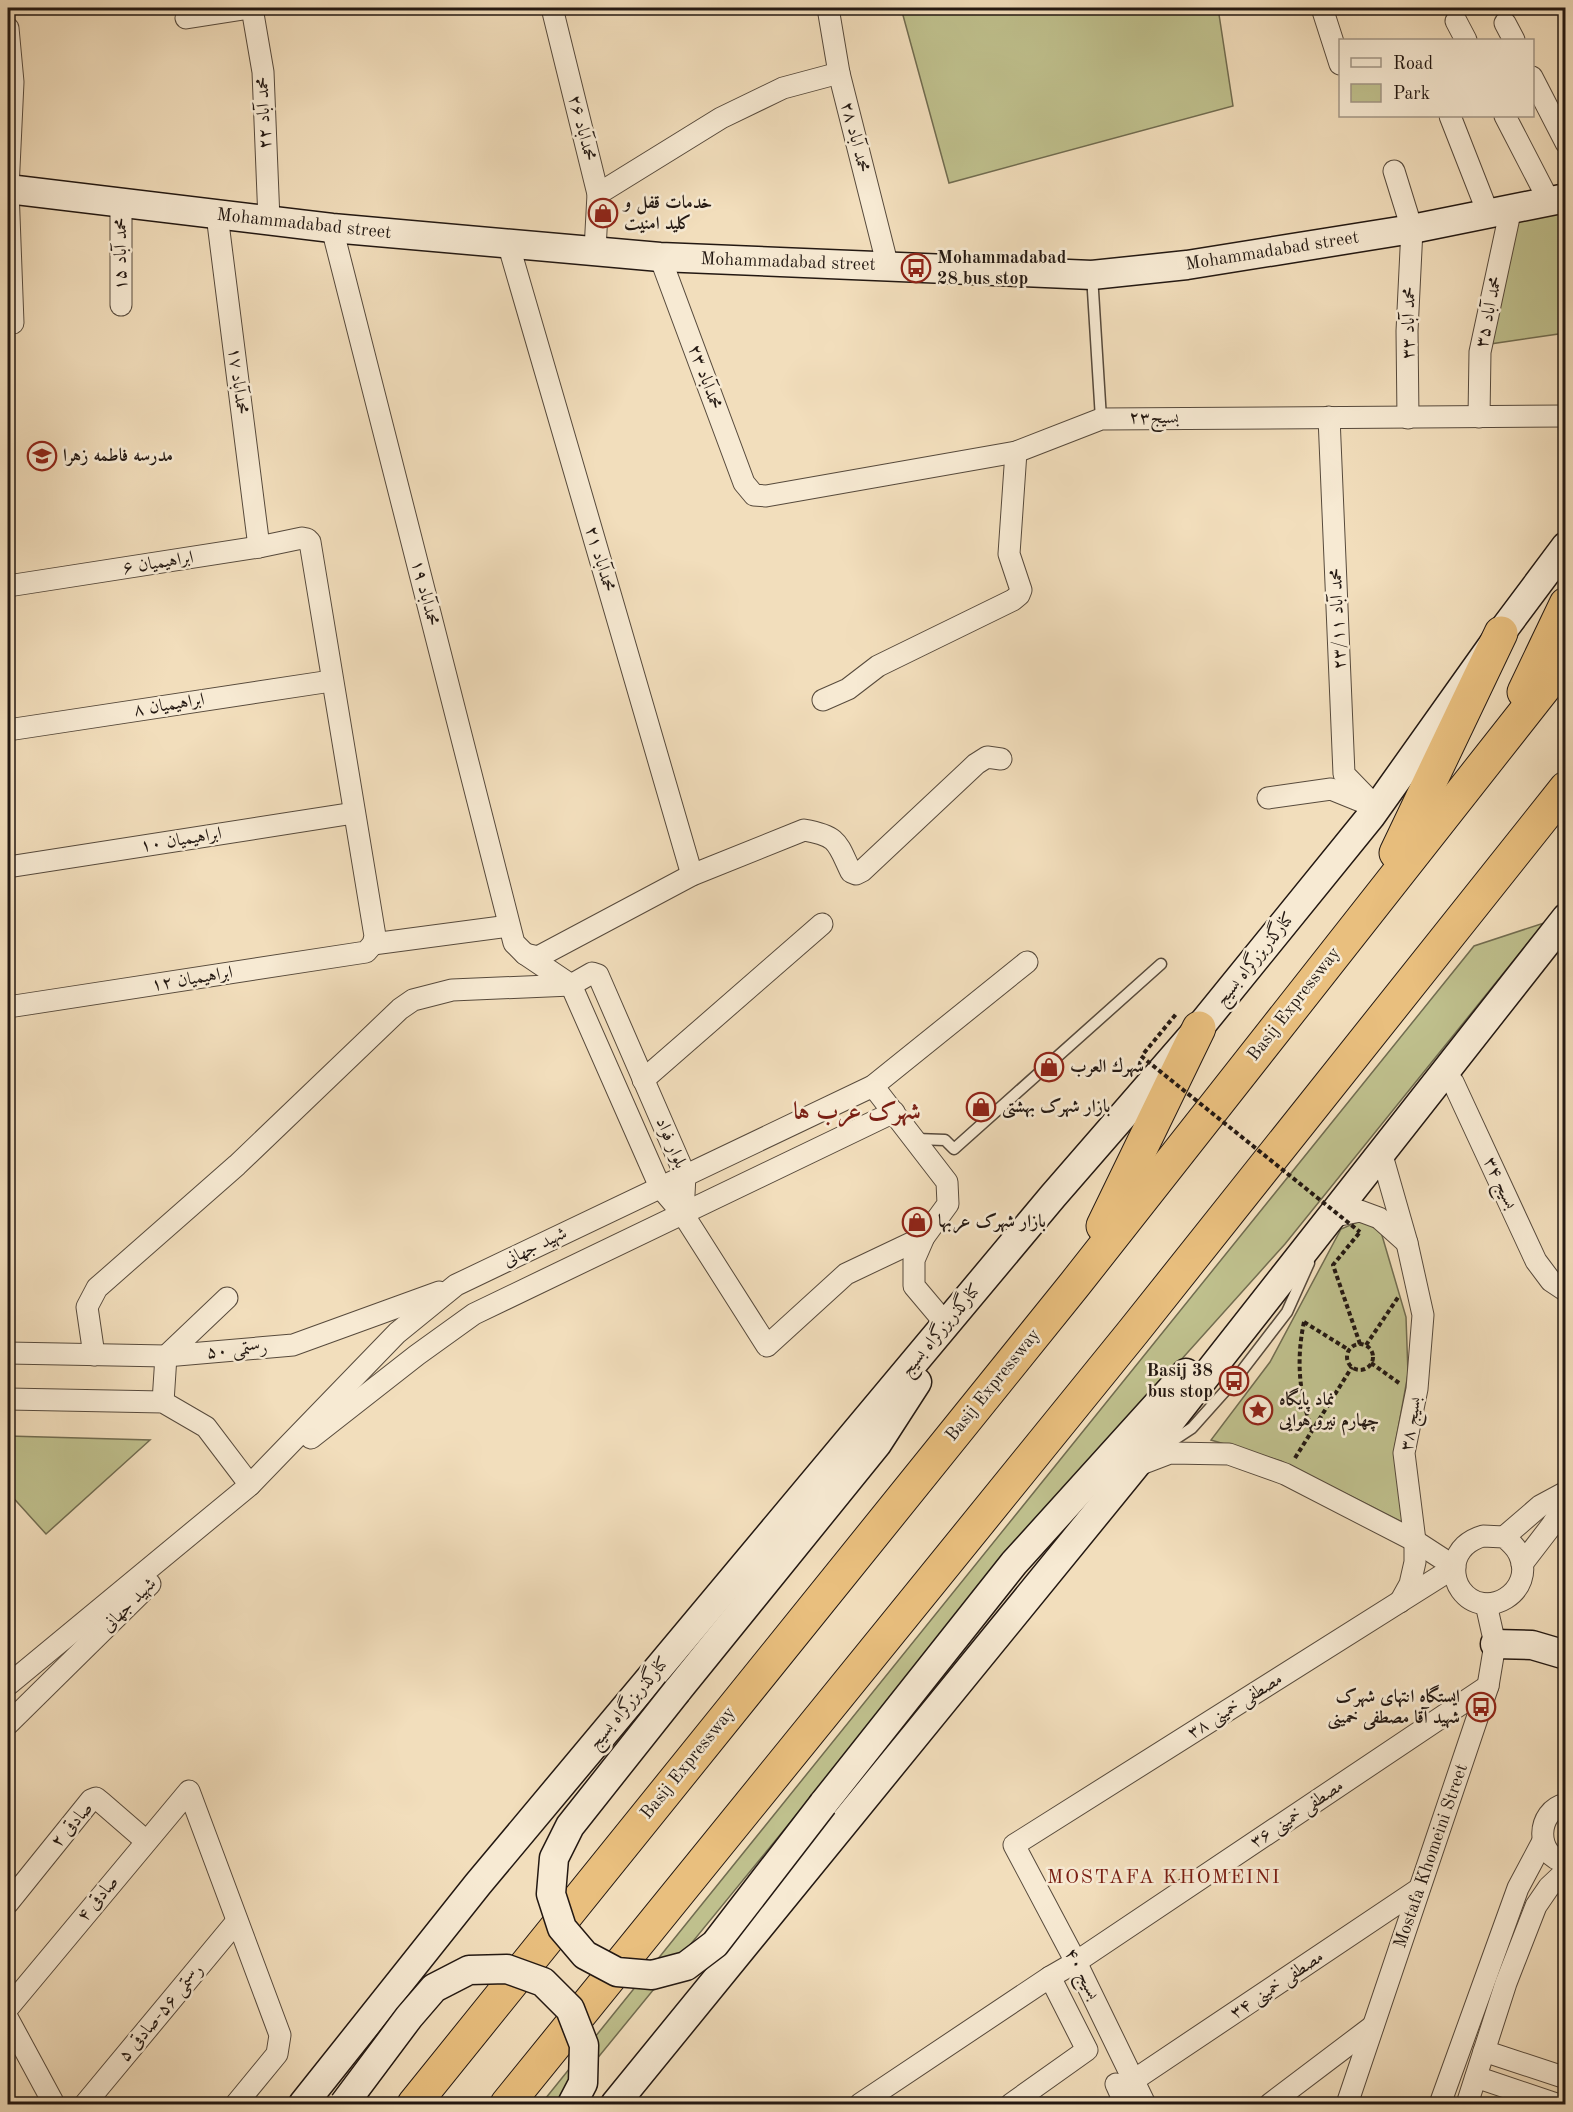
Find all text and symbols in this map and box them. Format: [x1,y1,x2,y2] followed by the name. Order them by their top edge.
[1339,39,1534,117] legend
[1393,55,1433,73] text: Road
[252,77,275,150] street label: محمد آباد ۲۲
[1393,85,1430,103] text: Park
[564,93,601,163] street label: محمدآباد ۲۶
[837,99,874,175] street label: محمد آباد ۲۸
[622,194,712,234] place label: خدمات قفل و کلید امنیت
[587,197,619,229] shop icon: خدمات قفل و کلید امنیت
[216,206,392,242] street label: Mohammadabad street
[110,218,131,290] street label: محمد آباد ۱۵
[1184,228,1360,274] street label: Mohammadabad street
[937,249,1067,288] place label: Mohammadabad 28 bus stop
[700,250,876,274] street label: Mohammadabad street
[900,252,932,284] bus stop icon: Mohammadabad 28 bus stop
[1471,274,1506,349] street label: محمد آباد ۳۵
[1397,287,1420,359] street label: محمد آباد ۳۳
[684,342,727,412] street label: محمدآباد ۲۳
[224,346,253,416] street label: محمدآباد ۱۷
[1129,409,1179,433] street label: بسیج۲۳
[26,440,58,472] school or university icon: مدرسه فاطمه زهرا
[63,447,173,467] place label: مدرسه فاطمه زهرا
[581,524,620,594] street label: محمدآباد ۲۱
[121,548,195,577] street label: ابراهیمیان ۶
[407,558,444,628] street label: محمدآباد ۱۹
[1325,568,1350,670] street label: محمد آباد ۲۳/۱۱
[132,690,206,719] street label: ابراهیمیان ۸
[139,825,223,855] street label: ابراهیمیان ۱۰
[1208,906,1303,1013] street label: کنارگذربزرگراه بسیج
[1244,943,1344,1064] street label: Basij Expressway
[150,964,234,994] street label: ابراهیمیان ۱۲
[1033,1051,1065,1083] shop icon: شهرك العرب
[1070,1056,1144,1078] place label: شهرك العرب
[965,1091,997,1123] shop icon: بازار شهرک بهشتی
[1002,1097,1110,1119] place label: بازار شهرک بهشتی
[793,1100,921,1128] district label: شهرک عرب ها
[651,1115,690,1171] street label: بلوار فواد
[1475,1154,1520,1214] street label: بسیج ۳۴
[901,1206,933,1238] shop icon: بازار شهرک عربها
[938,1212,1046,1234] place label: بازار شهرک عربها
[500,1224,571,1272] street label: شهید جهانی
[894,1277,989,1383] street label: کنارگذربزرگراه بسیج
[942,1325,1044,1445] street label: Basij Expressway
[206,1338,268,1364] street label: رستمی ۵۰
[1146,1362,1213,1401] place label: Basij 38 bus stop
[1218,1365,1250,1397] bus stop icon: Basij 38 bus stop
[1278,1387,1379,1436] place label: نماد پایگاه چهارم نیرو هوایی
[1242,1394,1274,1426] place icon: نماد پایگاه چهارم نیرو هوایی
[1397,1395,1431,1454] street label: بسیج ۳۸
[98,1574,161,1637] street label: شهید جهانی
[582,1650,677,1756] street label: کنارگذربزرگراه بسیج
[1184,1670,1287,1745] street label: مصطفی خمینی ۳۸
[1327,1684,1460,1731] place label: ایستگاه انتهای شهرک شهید آقا مصطفی خمینی
[1465,1691,1497,1723] bus stop icon: ایستگاه انتهای شهرک شهید آقا مصطفی خمینی
[637,1703,739,1823] street label: Basij Expressway
[1391,1761,1471,1951] street label: Mostafa Khomeini Street
[1247,1776,1348,1854] street label: مصطفی خمینی ۳۶
[47,1798,96,1851] street label: صادقی ۲
[1047,1868,1281,1888] district label: MOSTAFA KHOMEINI
[73,1872,122,1925] street label: صادقی ۴
[1056,1946,1102,2005] street label: بسیج ۴۰
[1227,1947,1328,2025] street label: مصطفی خمینی ۳۴
[114,1960,208,2066] street label: رستمی ۵۶-صادقی ۵

